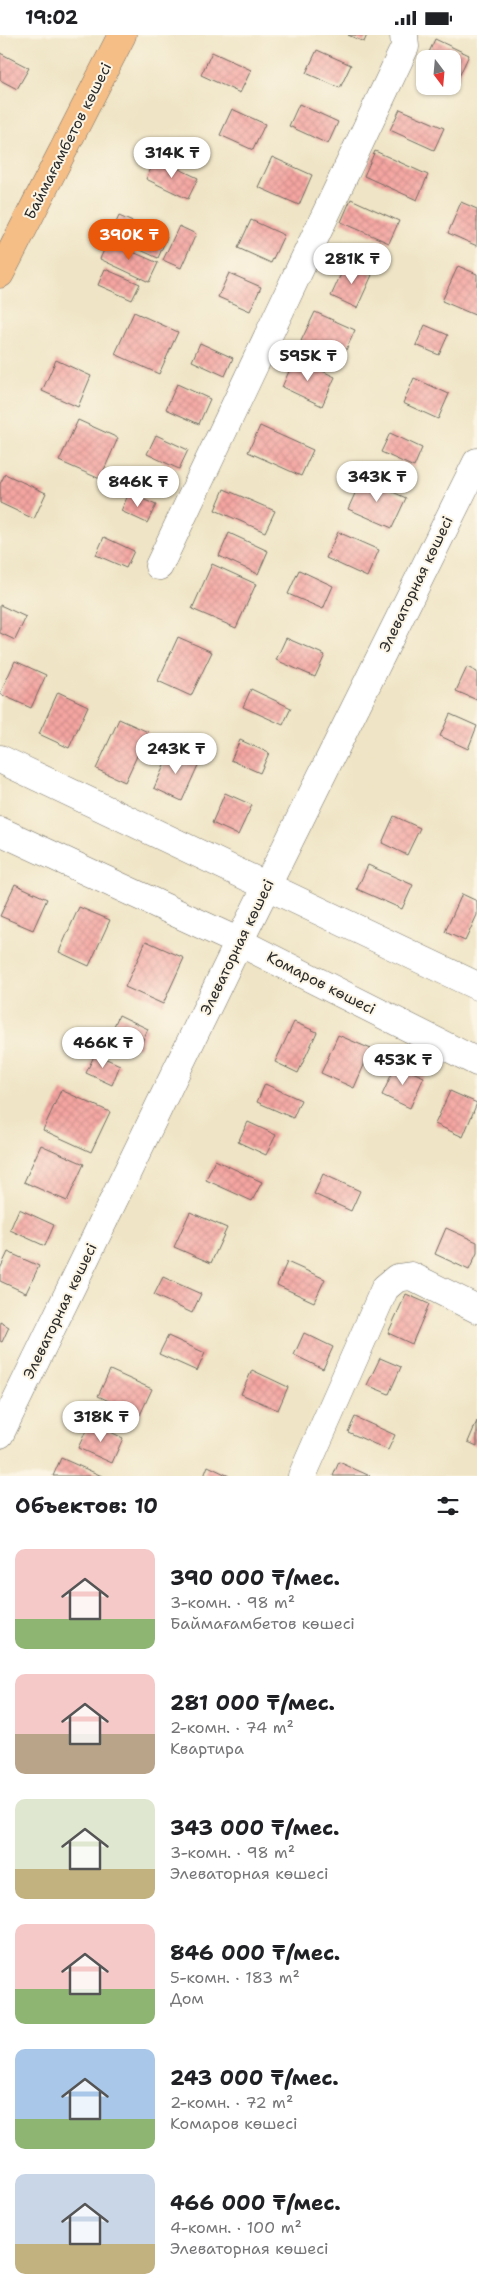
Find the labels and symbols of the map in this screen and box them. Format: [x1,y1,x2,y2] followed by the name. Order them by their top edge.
[416,50,461,95] north arrow
[20,59,116,223] street label: Баймағамбетов көшесі
[131,137,213,179] pin: 314K ₸
[88,219,170,261] pin: 390K ₸
[311,243,393,285] pin: 281K ₸
[267,339,349,382] pin: 595K ₸
[336,461,418,503] pin: 343K ₸
[97,465,179,508] pin: 846K ₸
[374,513,458,655] street label: Элеваторная көшесі
[135,733,217,775] pin: 243K ₸
[195,876,279,1018] street label: Элеваторная көшесі
[263,947,379,1019] street label: Комаров көшесі
[62,1027,144,1069] pin: 466K ₸
[362,1043,444,1086] pin: 453K ₸
[18,1240,102,1382] street label: Элеваторная көшесі
[60,1401,142,1443] pin: 318K ₸

